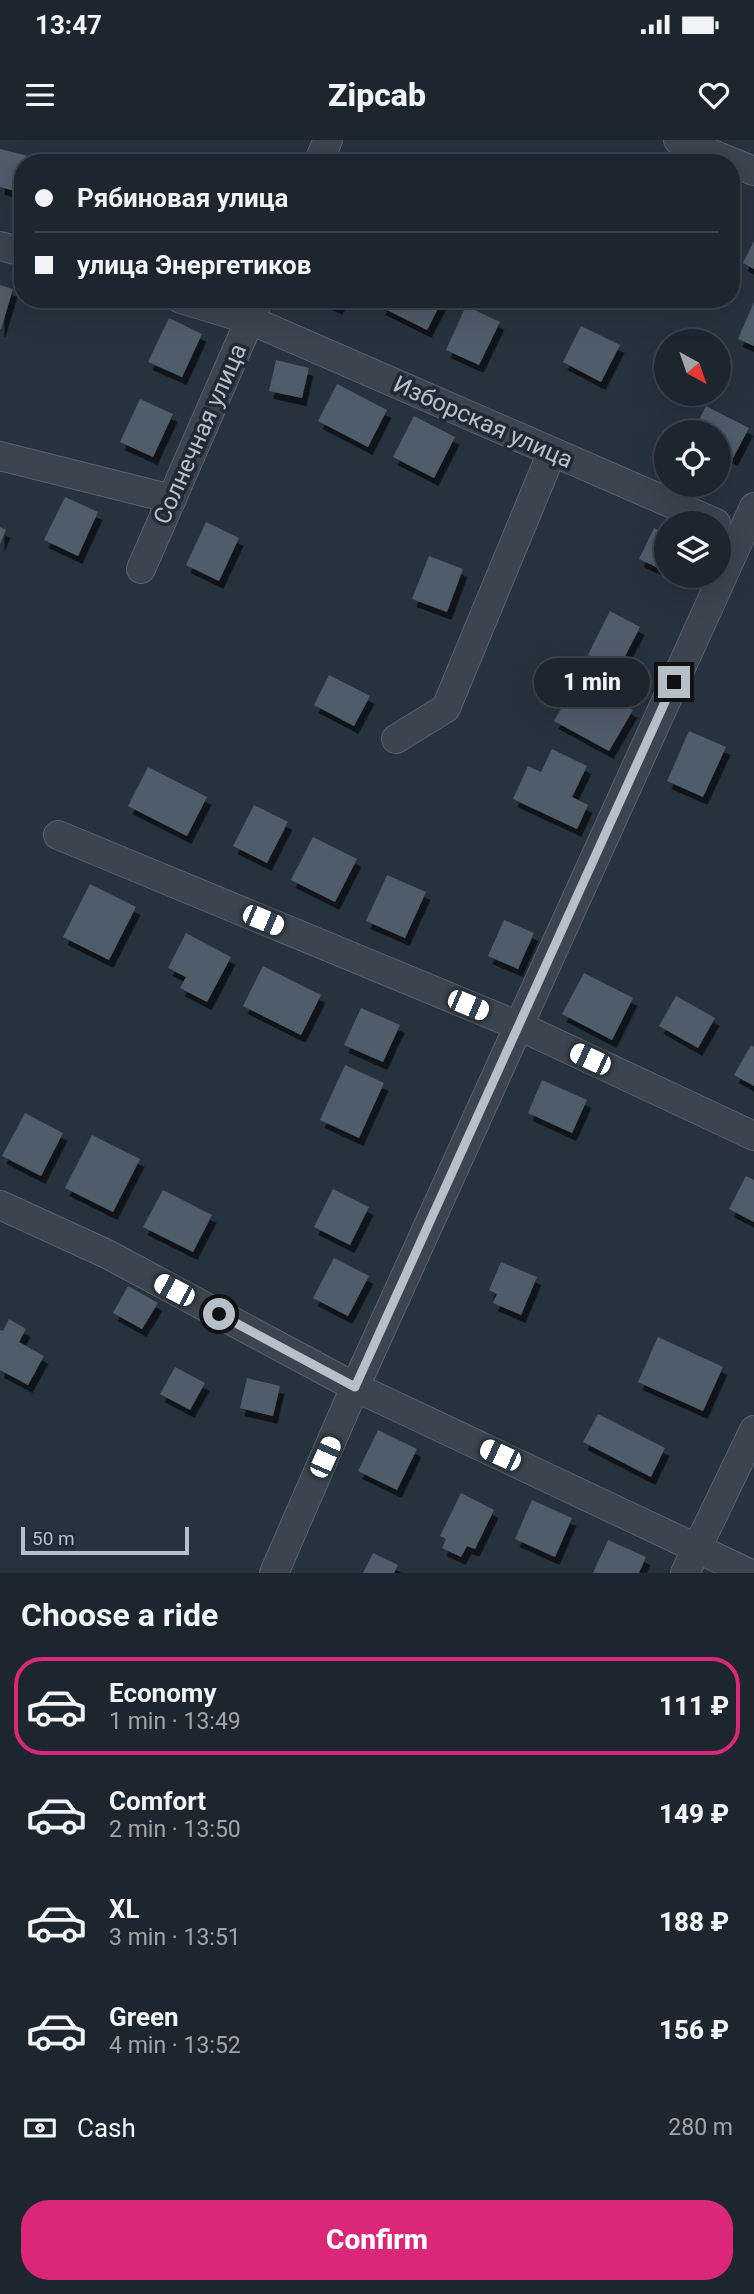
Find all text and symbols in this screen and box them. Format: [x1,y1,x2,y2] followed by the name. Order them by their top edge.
[35,10,102,40] text: 13:47
[21,76,59,114] icon: menu
[328,76,426,114] text: Zipcab
[695,76,733,114] icon: heart
[77,183,288,213] text: Рябиновая улица
[77,250,311,280] text: улица Энергетиков
[654,329,732,406] north arrow
[654,329,731,588] map controls
[148,339,252,529] street label: Солнечная улица
[389,370,577,474] street label: Изборская улица
[654,420,731,497] button: locate
[654,511,731,588] button: layers
[534,658,650,706] callout: 1 min
[658,666,690,698] route end
[563,669,621,696] text: 1 min
[240,902,287,938] car
[445,987,492,1023] car
[567,1041,614,1077] car
[151,1271,198,1309] car
[203,1298,235,1330] route start
[307,1434,344,1480] car
[477,1437,524,1473] car
[21,1524,189,1556] scale bar
[32,1527,75,1550] text: 50 m
[21,1596,218,1634] text: Choose a ride
[25,1675,88,1738] icon: car
[109,1678,216,1708] text: Economy
[659,1691,729,1721] text: 111 ₽
[109,1708,241,1735] text: 1 min · 13:49
[25,1783,88,1846] icon: car
[109,1786,206,1816] text: Comfort
[659,1799,729,1829] text: 149 ₽
[109,1816,241,1843] text: 2 min · 13:50
[25,1891,88,1954] icon: car
[109,1894,140,1924] text: XL
[659,1907,729,1937] text: 188 ₽
[109,1924,241,1951] text: 3 min · 13:51
[25,1999,88,2062] icon: car
[109,2002,179,2032] text: Green
[659,2015,729,2045] text: 156 ₽
[109,2032,241,2059] text: 4 min · 13:52
[21,2109,59,2147] icon: cash
[77,2113,136,2143] text: Cash
[668,2114,733,2141] text: 280 m
[21,2200,733,2280] button: Confirm

